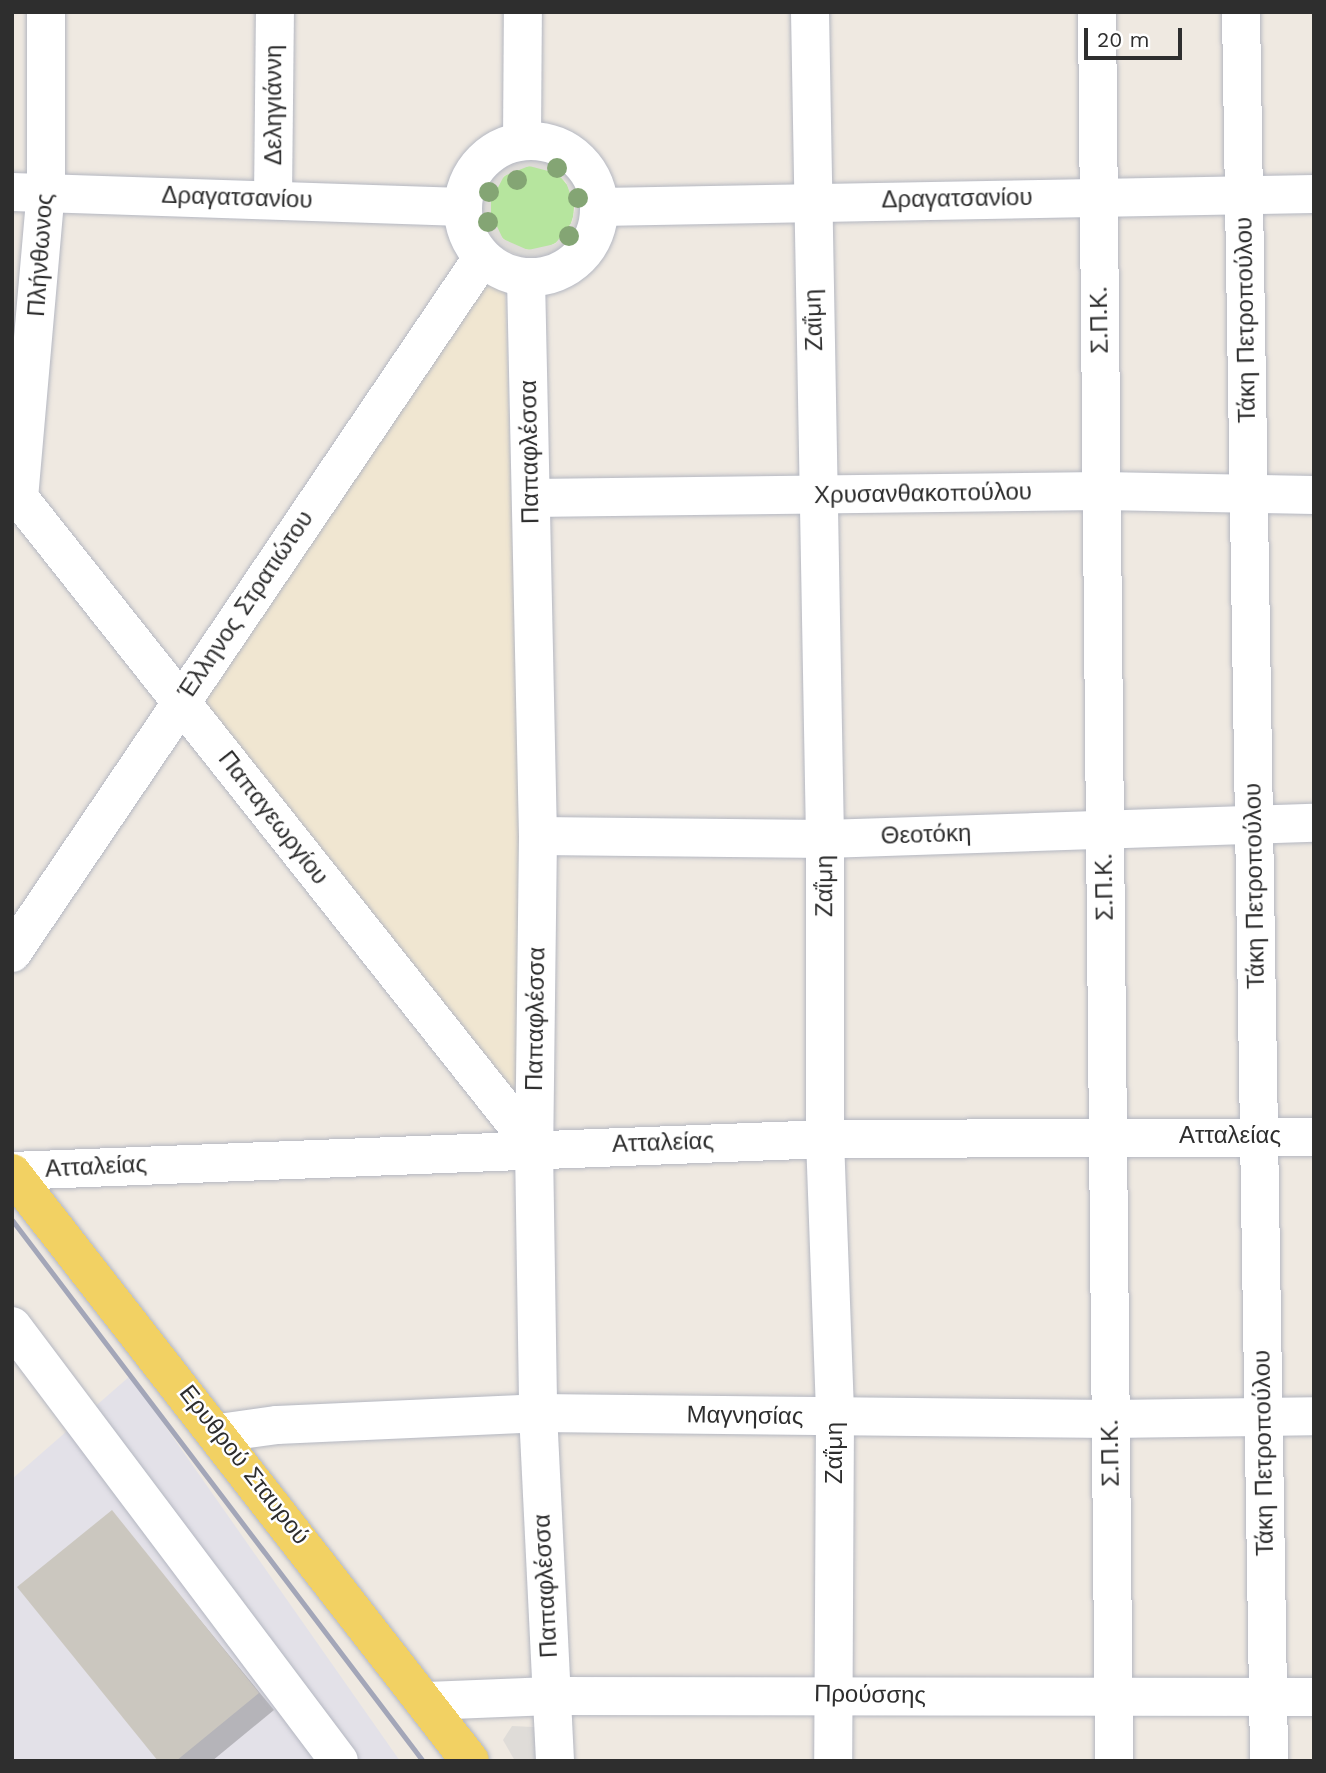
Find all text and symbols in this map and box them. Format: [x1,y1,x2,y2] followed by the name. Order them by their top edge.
[1088,14,1186,58] scale bar
[1097,27,1149,52] text: 20 m
[260,45,288,165] street label: Δεληγιάννη
[161,181,313,215] street label: Δραγατσανίου
[881,183,1033,215] street label: Δραγατσανίου
[22,192,60,318] street label: Πλήνθωνος
[1230,217,1262,423] street label: Τάκη Πετροπούλου
[1085,286,1115,354] street label: Σ.Π.Κ.
[799,288,829,352] street label: Ζαΐμη
[514,380,546,524] street label: Παπαφλέσσα
[814,478,1032,510] street label: Χρυσανθακοπούλου
[172,505,320,705] street label: Έλληνος Στρατιώτου
[212,745,334,891] street label: Παπαγεωργίου
[1239,783,1271,989] street label: Τάκη Πετροπούλου
[880,819,972,851] street label: Θεοτόκη
[1090,853,1120,921] street label: Σ.Π.Κ.
[811,855,839,917] street label: Ζαΐμη
[520,947,552,1091] street label: Παπαφλέσσα
[1179,1122,1281,1150] street label: Ατταλείας
[612,1127,714,1159] street label: Ατταλείας
[44,1150,148,1184] street label: Ατταλείας
[1248,1350,1280,1556] street label: Τάκη Πετροπούλου
[173,1380,315,1550] street label: Ερυθρού Σταυρού
[686,1401,804,1431] street label: Μαγνησίας
[1096,1419,1126,1487] street label: Σ.Π.Κ.
[821,1422,849,1484] street label: Ζαΐμη
[528,1513,564,1659] street label: Παπαφλέσσα
[814,1680,926,1710] street label: Προύσσης

